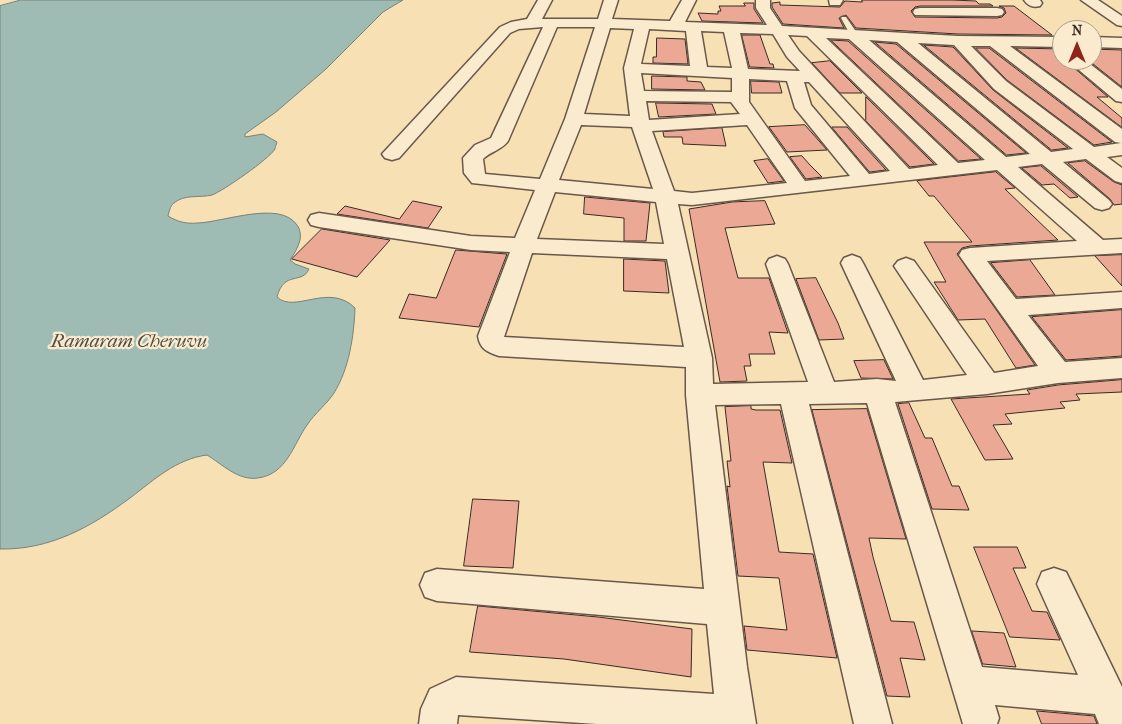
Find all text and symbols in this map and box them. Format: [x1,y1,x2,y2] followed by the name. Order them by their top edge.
[1052,20,1102,70] north arrow
[1072,22,1082,39] text: N
[51,331,207,353] water label: Ramaram Cheruvu

